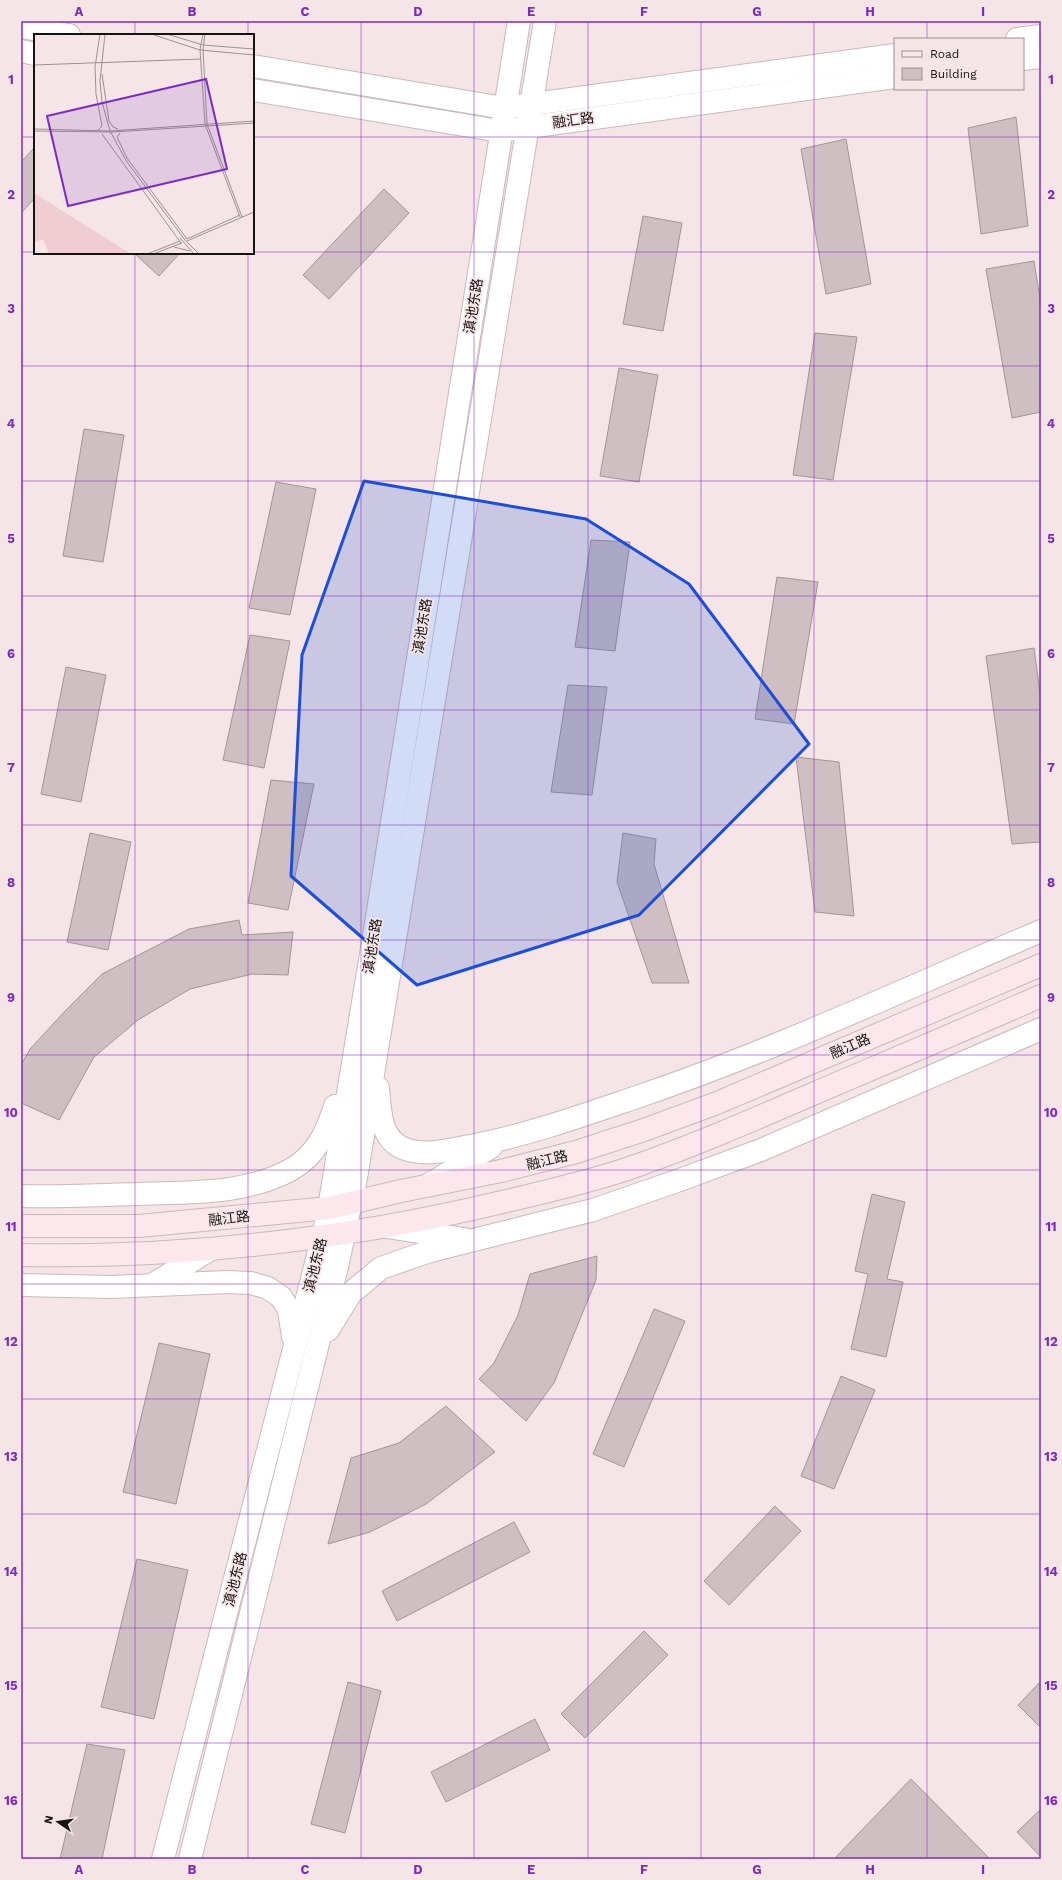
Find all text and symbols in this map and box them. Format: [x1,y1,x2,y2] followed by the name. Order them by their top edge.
[75,4,84,19] text: A
[188,4,197,19] text: B
[301,4,310,19] text: C
[413,4,423,19] text: D
[527,4,535,19] text: E
[640,4,648,19] text: F
[752,4,762,19] text: G
[865,4,875,19] text: H
[981,4,985,19] text: I
[34,34,254,254] inset map
[894,38,1024,90] legend
[930,47,959,61] text: Road
[930,67,977,81] text: Building
[8,72,14,87] text: 1
[1048,72,1054,87] text: 1
[551,109,595,131] street label: 融汇路
[7,187,15,202] text: 2
[1047,187,1055,202] text: 2
[461,277,485,335] street label: 滇池东路
[7,301,15,316] text: 3
[1047,301,1055,316] text: 3
[7,416,16,431] text: 4
[1047,416,1056,431] text: 4
[7,531,15,546] text: 5
[1047,531,1055,546] text: 5
[410,597,434,655] street label: 滇池东路
[7,646,15,661] text: 6
[1047,646,1055,661] text: 6
[7,760,15,775] text: 7
[1047,760,1055,775] text: 7
[7,875,15,890] text: 8
[1047,875,1055,890] text: 8
[360,917,384,975] street label: 滇池东路
[7,990,15,1005] text: 9
[1047,990,1055,1005] text: 9
[828,1030,872,1062] street label: 融江路
[4,1105,18,1120] text: 10
[1044,1105,1058,1120] text: 10
[525,1147,569,1173] street label: 融江路
[207,1208,251,1228] street label: 融江路
[5,1219,17,1234] text: 11
[1045,1219,1057,1234] text: 11
[300,1236,330,1294] street label: 滇池东路
[4,1334,18,1349] text: 12
[1044,1334,1058,1349] text: 12
[4,1449,18,1464] text: 13
[1044,1449,1058,1464] text: 13
[220,1550,250,1608] street label: 滇池东路
[4,1564,19,1579] text: 14
[1044,1564,1059,1579] text: 14
[4,1678,18,1693] text: 15
[1044,1678,1058,1693] text: 15
[4,1793,18,1808] text: 16
[1044,1793,1058,1808] text: 16
[38,1802,78,1842] north arrow
[41,1814,56,1825] text: N
[75,1862,84,1877] text: A
[188,1862,197,1877] text: B
[301,1862,310,1877] text: C
[413,1862,423,1877] text: D
[527,1862,535,1877] text: E
[640,1862,648,1877] text: F
[752,1862,762,1877] text: G
[865,1862,875,1877] text: H
[981,1862,985,1877] text: I

